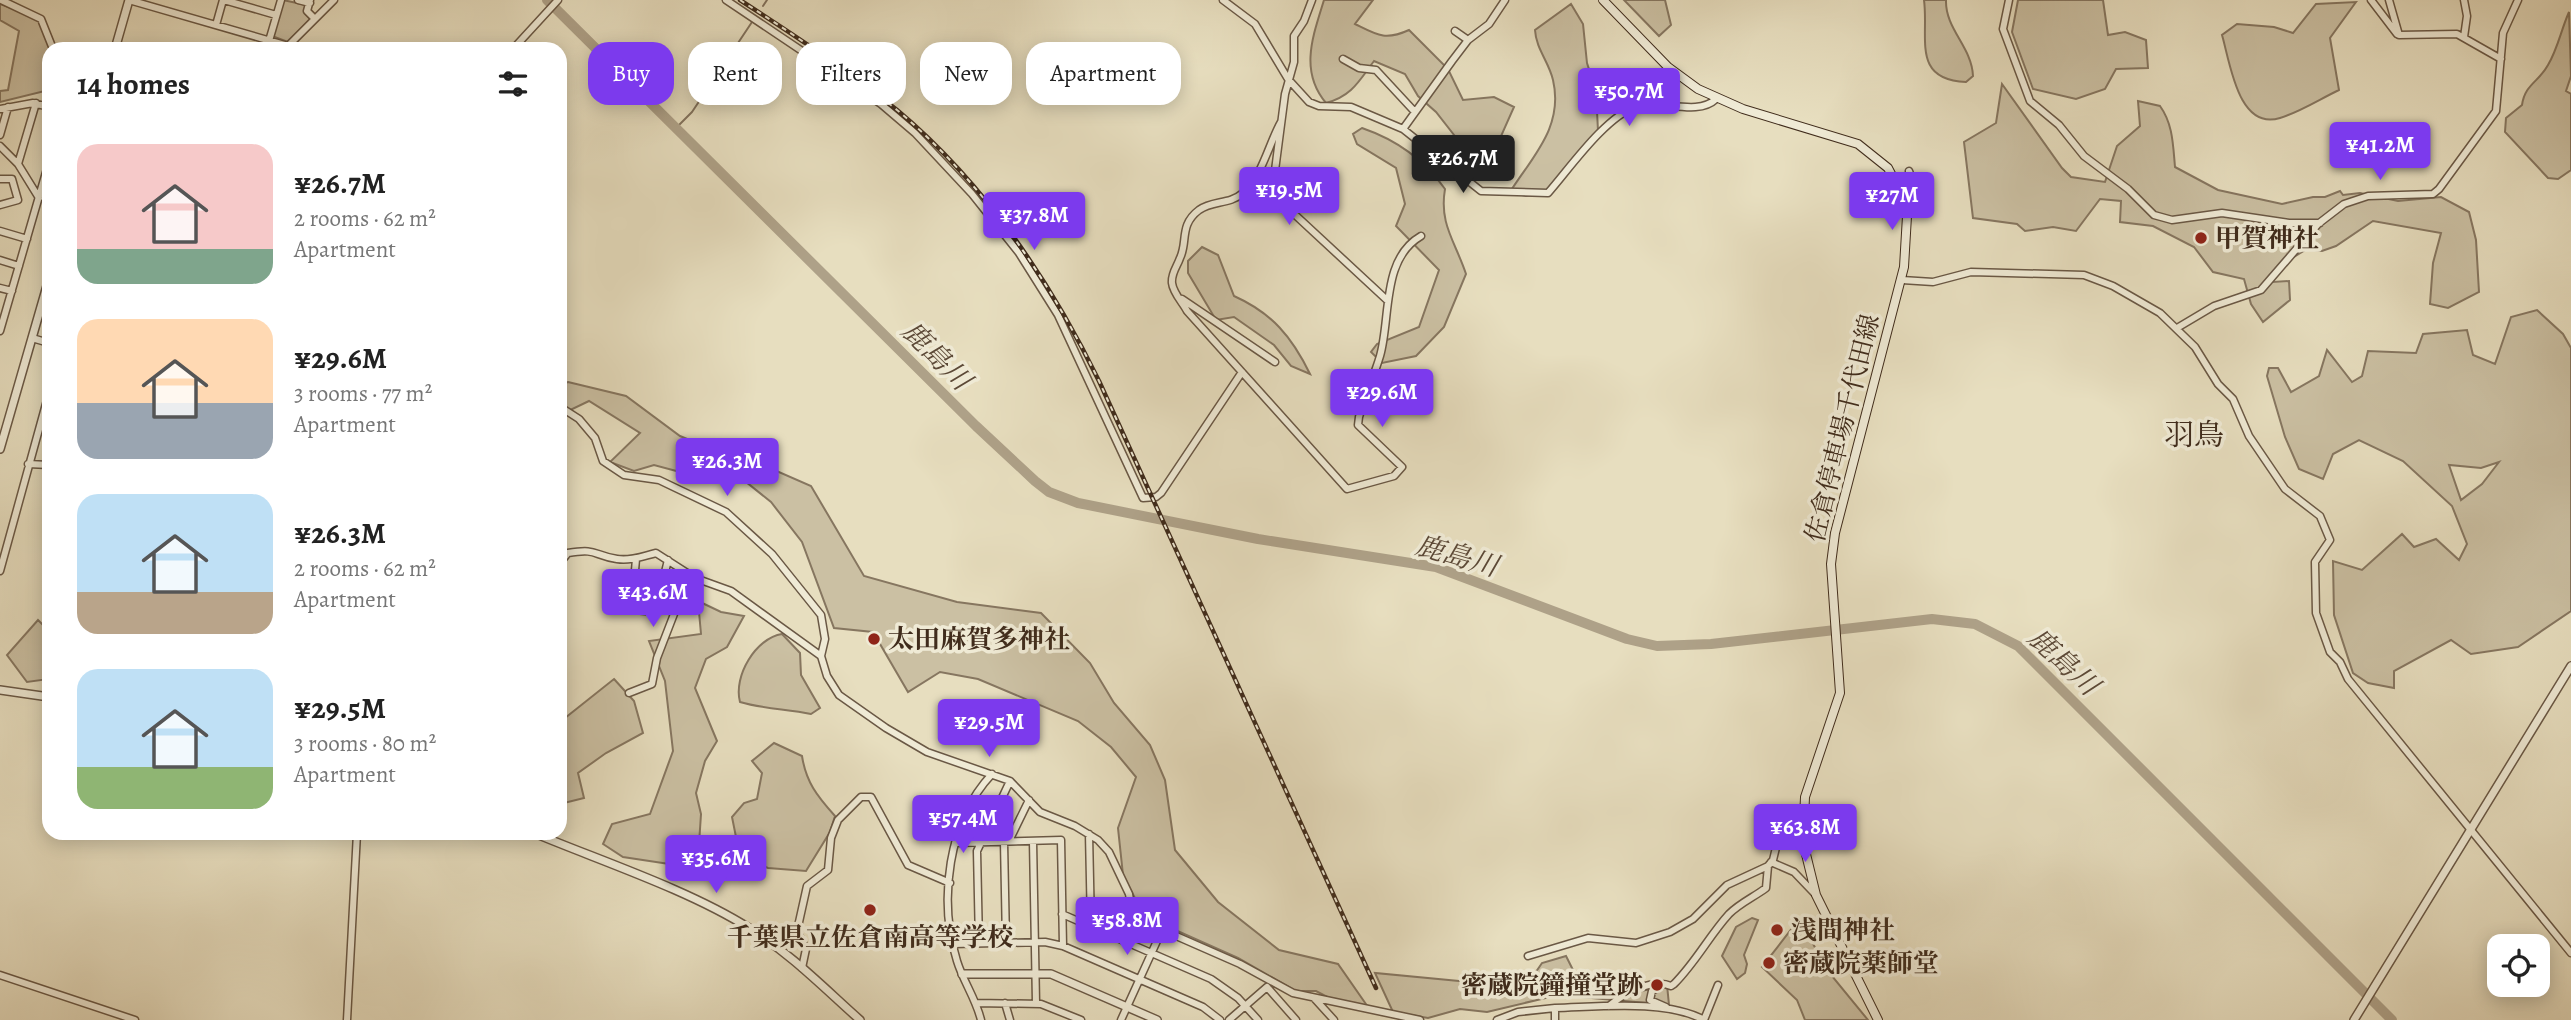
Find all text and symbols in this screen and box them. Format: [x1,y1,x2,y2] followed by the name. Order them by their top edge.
[588,42,674,105] chip: Buy
[688,42,782,105] chip: Rent
[796,42,906,105] chip: Filters
[920,42,1012,105] chip: New
[1026,42,1181,105] chip: Apartment
[77,64,190,104] text: 14 homes
[494,65,532,103] icon: filters
[1572,68,1686,128] pin: ¥50.7M
[1594,75,1664,106] text: ¥50.7M
[2323,122,2437,182] pin: ¥41.2M
[2345,129,2415,160] text: ¥41.2M
[1406,136,1520,195] pin: ¥26.7M
[1428,142,1498,173] text: ¥26.7M
[294,163,386,203] text: ¥26.7M
[1232,168,1346,227] pin: ¥19.5M
[133,172,217,256] icon: home
[1851,173,1933,232] pin: ¥27M
[1255,174,1323,205] text: ¥19.5M
[1865,179,1919,210] text: ¥27M
[977,192,1091,252] pin: ¥37.8M
[999,199,1069,230] text: ¥37.8M
[294,203,436,234] text: 2 rooms · 62 m²
[2215,221,2319,256] place label: 甲賀神社
[2193,230,2209,246] marker: 甲賀神社
[294,234,396,265] text: Apartment
[1797,310,1888,546] street label: 佐倉停車場千代田線
[893,313,982,401] water label: 鹿島川
[294,338,387,378] text: ¥29.6M
[133,347,217,431] icon: home
[1325,370,1439,429] pin: ¥29.6M
[1346,376,1418,407] text: ¥29.6M
[294,378,432,409] text: 3 rooms · 77 m²
[294,409,396,440] text: Apartment
[2164,415,2224,455] district label: 羽鳥
[670,438,784,498] pin: ¥26.3M
[692,445,762,476] text: ¥26.3M
[294,513,386,553] text: ¥26.3M
[133,522,217,606] icon: home
[1411,526,1505,587] water label: 鹿島川
[294,553,436,584] text: 2 rooms · 62 m²
[596,570,710,629] pin: ¥43.6M
[618,576,688,607] text: ¥43.6M
[294,584,396,615] text: Apartment
[2020,619,2109,706] water label: 鹿島川
[888,622,1070,657] place label: 太田麻賀多神社
[866,631,882,647] marker: 太田麻賀多神社
[294,688,386,728] text: ¥29.5M
[133,697,217,781] icon: home
[932,700,1046,759] pin: ¥29.5M
[954,706,1024,737] text: ¥29.5M
[294,728,436,759] text: 3 rooms · 80 m²
[294,759,396,790] text: Apartment
[906,796,1020,855] pin: ¥57.4M
[928,802,998,833] text: ¥57.4M
[1748,804,1862,864] pin: ¥63.8M
[1770,811,1840,842] text: ¥63.8M
[659,836,773,895] pin: ¥35.6M
[681,842,751,873] text: ¥35.6M
[1070,898,1184,957] pin: ¥58.8M
[862,902,878,918] marker: 千葉県立佐倉南高等学校
[1092,904,1162,935] text: ¥58.8M
[1791,913,1895,948] place label: 浅間神社
[727,920,1013,955] place label: 千葉県立佐倉南高等学校
[1769,922,1785,938] marker: 浅間神社
[2487,934,2550,997] map controls
[2487,934,2550,997] button: locate
[1783,946,1939,981] place label: 密蔵院薬師堂
[1761,955,1777,971] marker: 密蔵院薬師堂
[1461,968,1643,1003] place label: 密蔵院鐘撞堂跡
[1649,977,1665,993] marker: 密蔵院鐘撞堂跡

